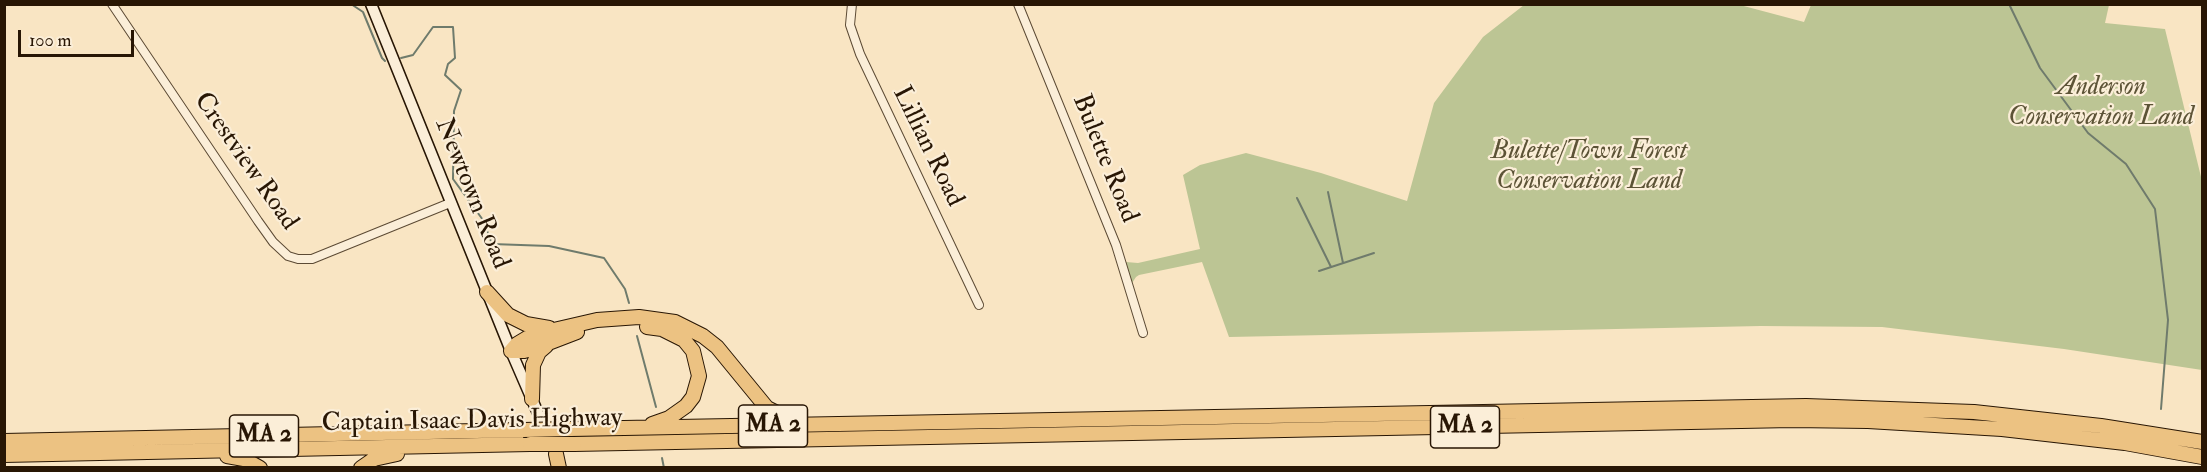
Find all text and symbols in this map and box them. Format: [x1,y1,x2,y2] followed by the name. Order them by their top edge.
[21,18,136,56] scale bar
[29,29,72,52] text: 100 m
[2008,72,2194,134] park label: Anderson Conservation Land
[885,82,969,212] street label: Lillian Road
[186,87,304,237] street label: Crestview Road
[1064,90,1144,228] street label: Bulette Road
[427,114,515,274] street label: Newtown Road
[1491,136,1687,198] park label: Bulette/Town Forest Conservation Land
[321,404,623,440] street label: Captain Isaac Davis Highway
[738,405,808,447] road number: MA 2
[1430,406,1500,448] road number: MA 2
[230,415,298,457] road number: MA 2

